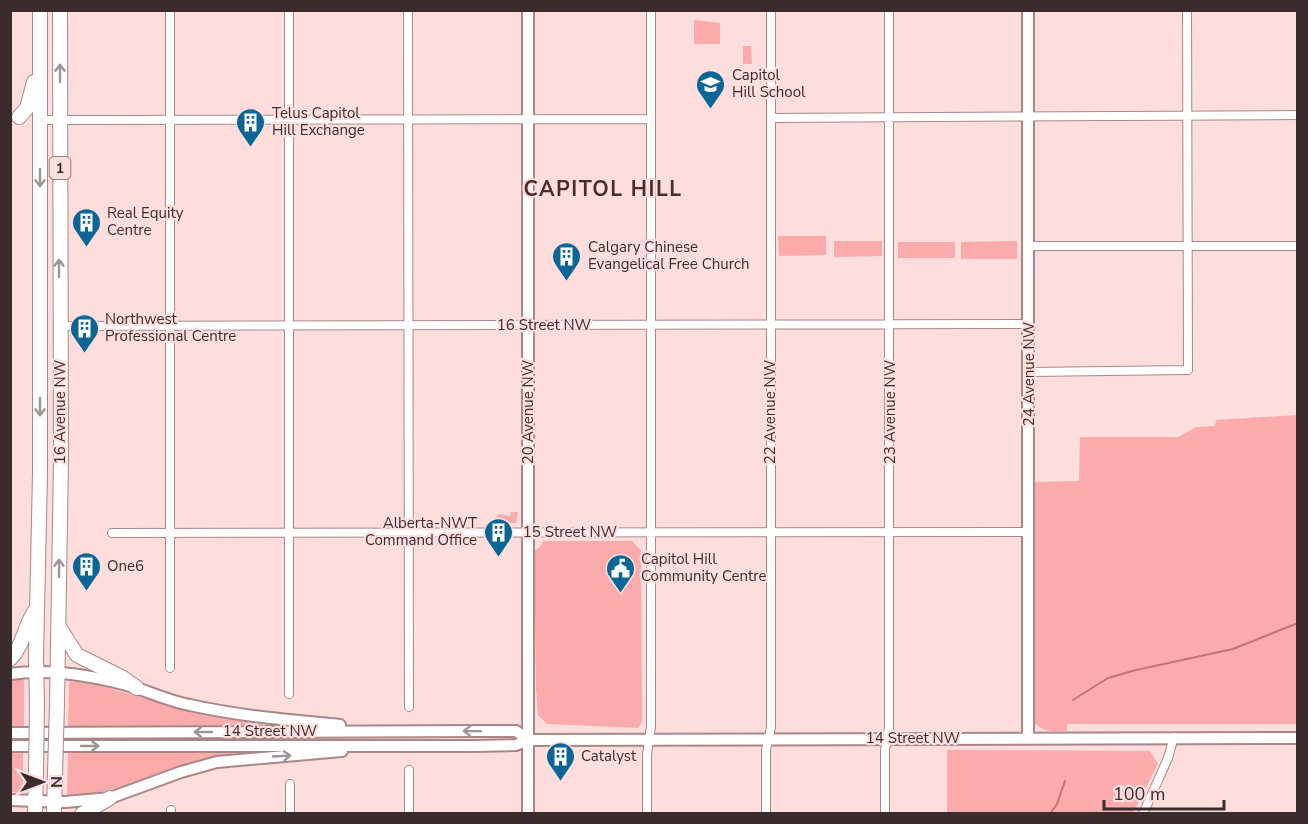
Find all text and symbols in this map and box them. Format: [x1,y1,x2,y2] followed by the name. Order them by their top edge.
[54,63,66,83] one-way arrow
[732,65,806,102] place label: Capitol Hill School
[695,68,727,110] school or university icon: Capitol Hill School
[272,103,365,140] place label: Telus Capitol Hill Exchange
[235,106,267,148] building icon: Telus Capitol Hill Exchange
[50,157,70,179] road number: 1
[34,168,46,188] one-way arrow
[524,175,683,203] district label: CAPITOL HILL
[107,203,184,240] place label: Real Equity Centre
[70,206,102,248] building icon: Real Equity Centre
[588,237,749,274] place label: Calgary Chinese Evangelical Free Church
[551,240,583,282] building icon: Calgary Chinese Evangelical Free Church
[53,258,65,278] one-way arrow
[105,309,236,346] place label: Northwest Professional Centre
[68,312,100,354] building icon: Northwest Professional Centre
[497,315,592,335] street label: 16 Street NW
[1019,321,1039,426] street label: 24 Avenue NW
[50,359,70,464] street label: 16 Avenue NW
[518,359,538,464] street label: 20 Avenue NW
[760,359,780,464] street label: 22 Avenue NW
[880,359,900,464] street label: 23 Avenue NW
[34,397,46,417] one-way arrow
[365,513,477,550] place label: Alberta-NWT Command Office
[482,516,514,558] building icon: Alberta-NWT Command Office
[523,522,618,542] street label: 15 Street NW
[641,549,767,586] place label: Capitol Hill Community Centre
[70,550,102,592] building icon: One6
[604,552,636,594] public building icon: Capitol Hill Community Centre
[107,556,144,576] place label: One6
[53,559,65,579] one-way arrow
[223,721,318,741] street label: 14 Street NW
[462,725,482,737] one-way arrow
[194,726,214,738] one-way arrow
[866,728,961,748] street label: 14 Street NW
[79,740,99,752] one-way arrow
[544,740,576,782] building icon: Catalyst
[581,746,637,766] place label: Catalyst
[271,750,291,761] one-way arrow
[12,752,72,812] north arrow
[1104,773,1224,811] scale bar
[45,776,67,788] text: N
[1113,782,1165,806] text: 100 m

